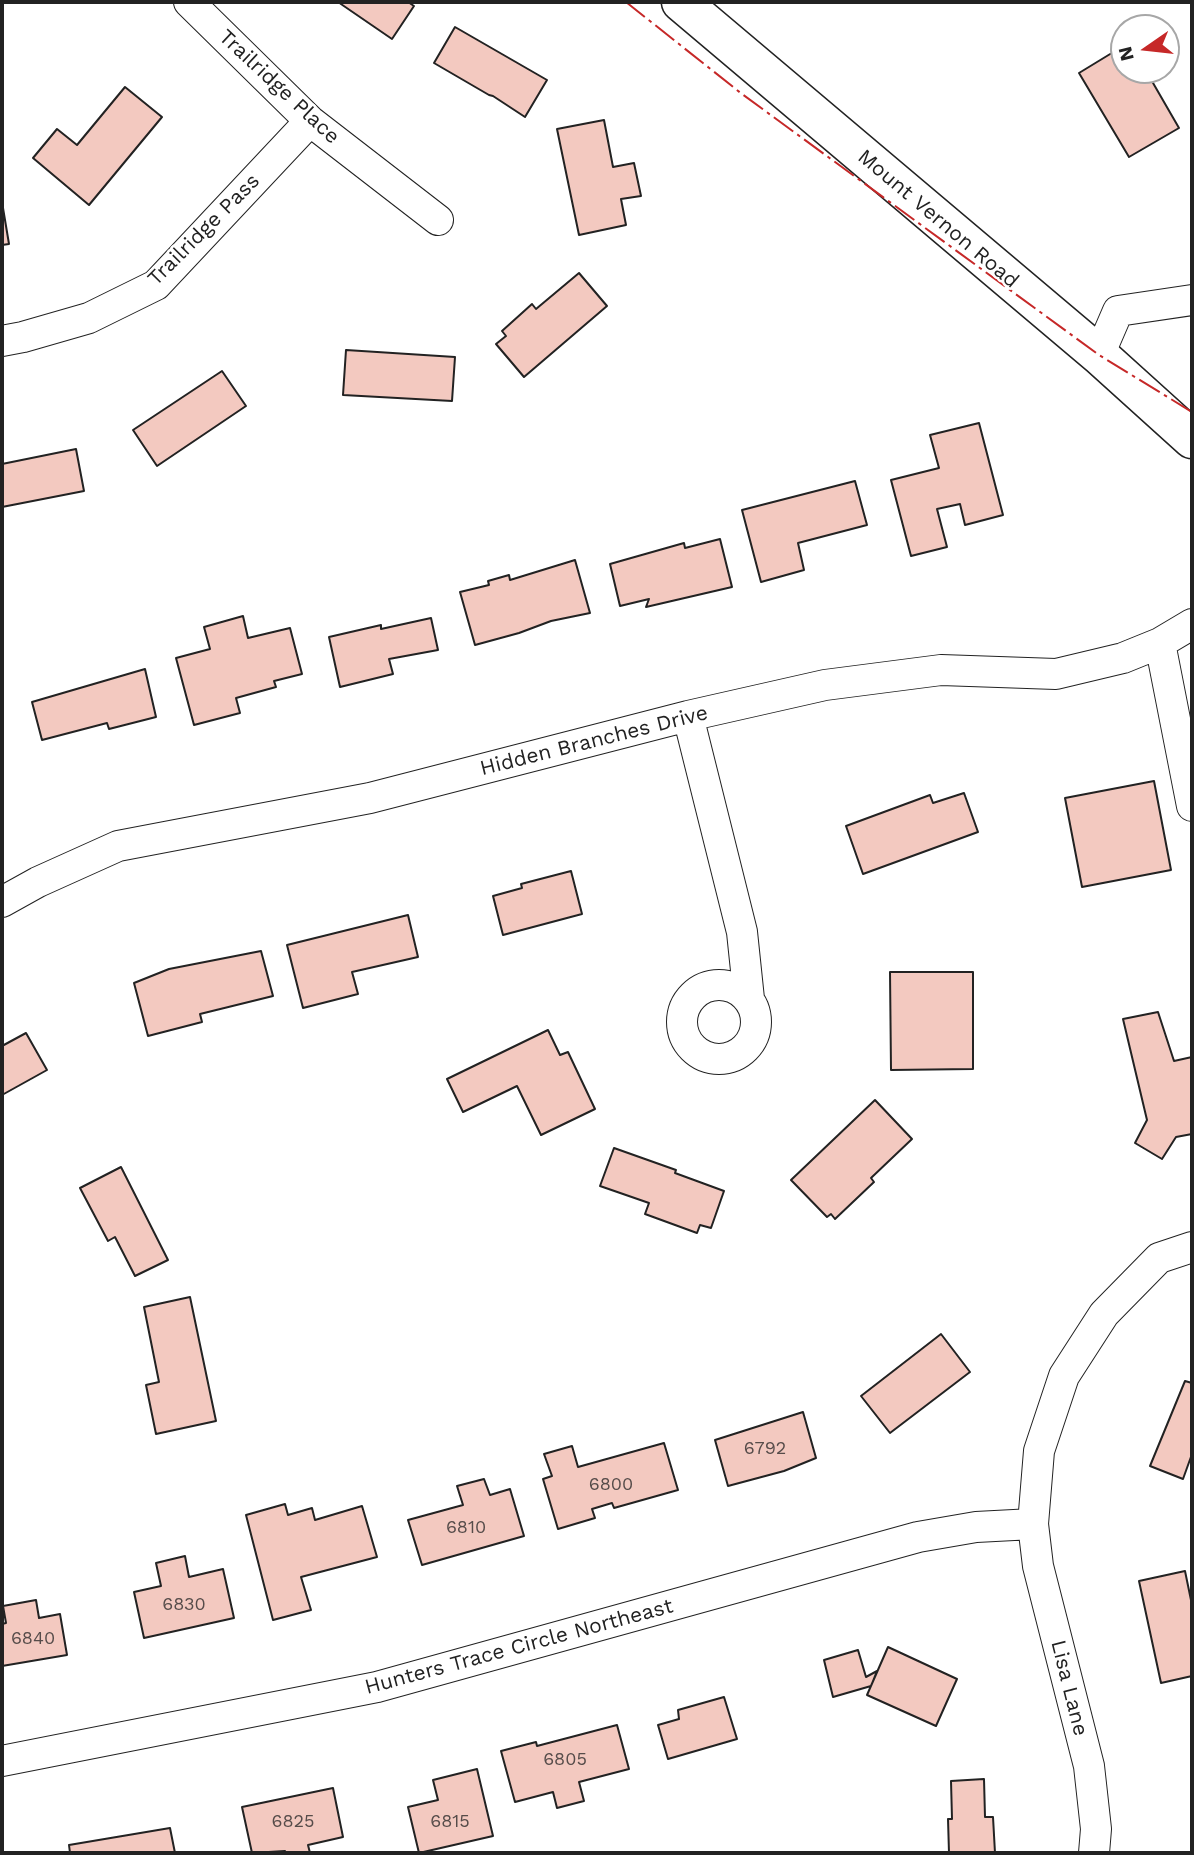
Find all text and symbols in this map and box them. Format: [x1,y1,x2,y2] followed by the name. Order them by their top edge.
[1110,14,1180,84] north arrow
[213,25,345,149] street label: Trailridge Place
[1113,44,1139,63] text: N
[852,144,1024,294] street label: Mount Vernon Road
[143,169,265,291] street label: Trailridge Pass
[478,700,710,782] street label: Hidden Branches Drive
[744,1438,786,1460] house number: 6792
[589,1474,633,1496] house number: 6800
[446,1517,486,1539] house number: 6810
[162,1594,206,1616] house number: 6830
[362,1594,676,1700] street label: Hunters Trace Circle Northeast
[11,1628,55,1650] house number: 6840
[1045,1637,1093,1739] street label: Lisa Lane
[543,1749,587,1771] house number: 6805
[271,1811,315,1833] house number: 6825
[430,1811,470,1833] house number: 6815

